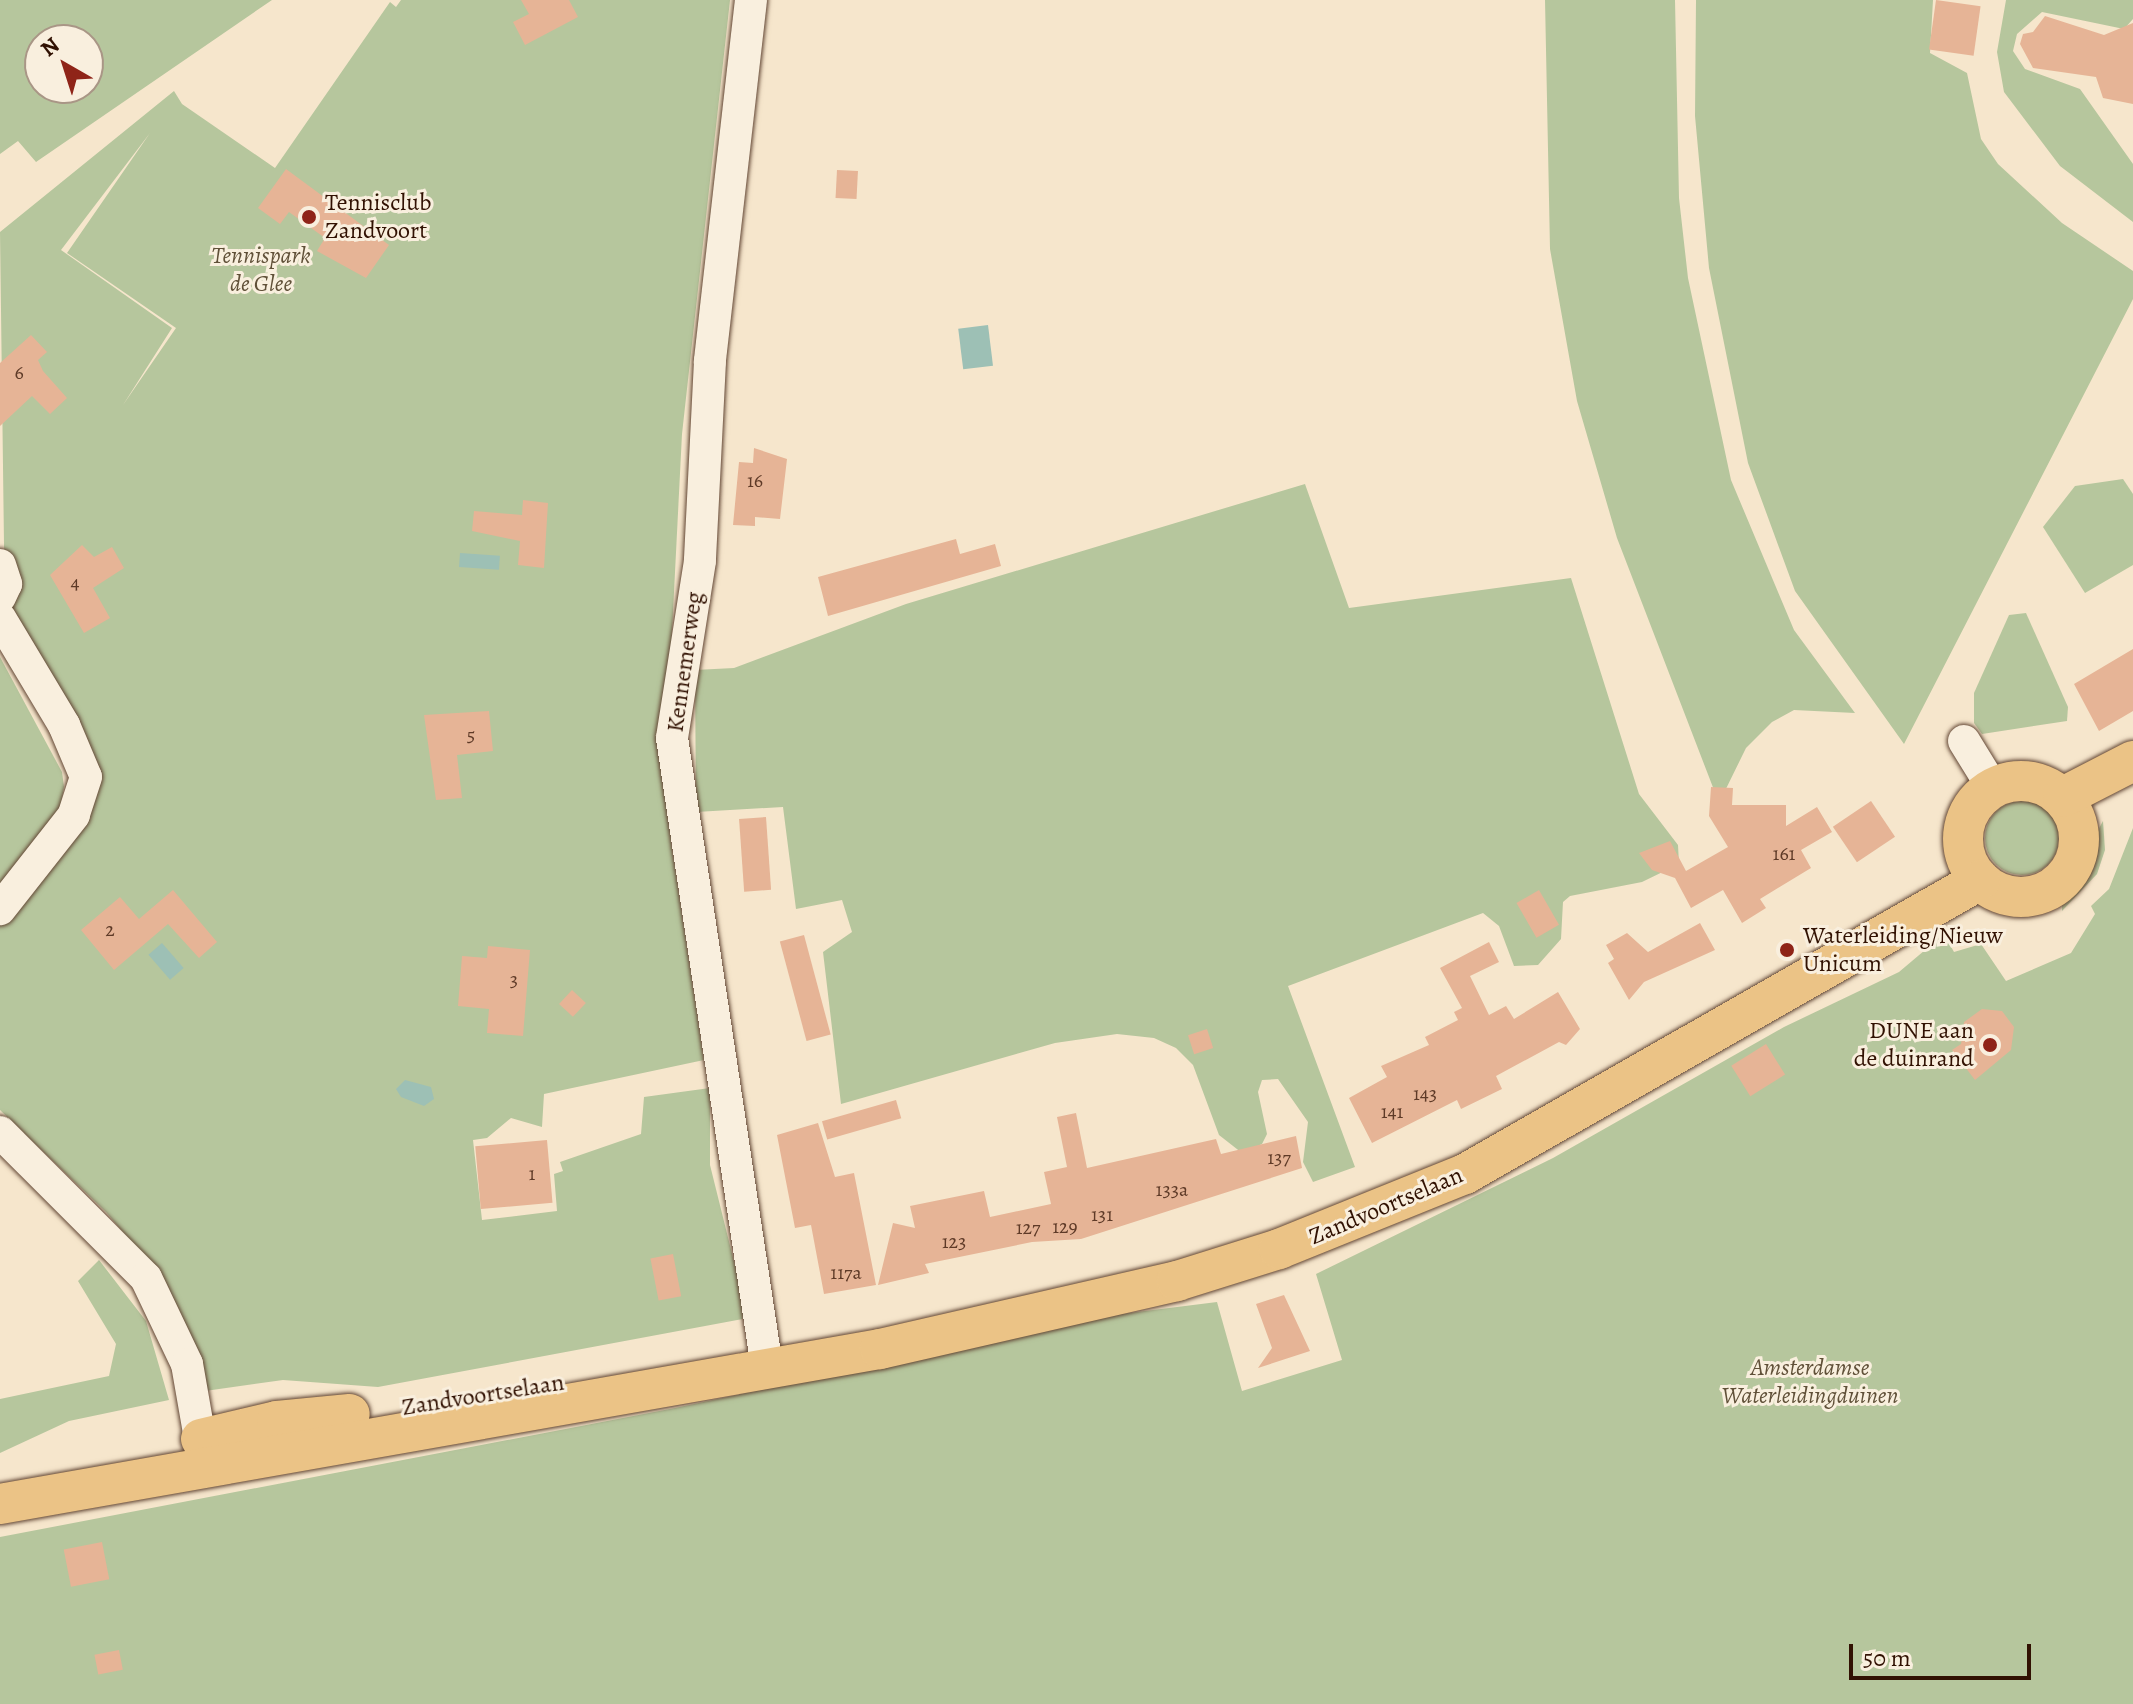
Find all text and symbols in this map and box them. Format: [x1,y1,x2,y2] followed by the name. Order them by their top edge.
[24,24,104,104] north arrow
[34,30,66,64] text: N
[325,189,431,245] place label: Tennisclub Zandvoort
[300,208,318,226] marker: Tennisclub Zandvoort
[211,242,311,298] park label: Tennispark de Glee
[14,360,24,384] house number: 6
[747,468,763,492] house number: 16
[70,570,80,594] house number: 4
[661,590,709,734] street label: Kennemerweg
[467,722,475,746] house number: 5
[1773,841,1795,865] house number: 161
[105,917,115,941] house number: 2
[1803,922,2003,978] place label: Waterleiding/Nieuw Unicum
[1778,941,1796,959] marker: Waterleiding/Nieuw Unicum
[510,967,518,991] house number: 3
[1854,1017,1974,1073] place label: DUNE aan de duinrand
[1981,1036,1999,1054] marker: DUNE aan de duinrand
[1413,1081,1437,1105] house number: 143
[1381,1099,1403,1123] house number: 141
[1267,1145,1291,1169] house number: 137
[529,1161,535,1185] house number: 1
[1305,1161,1467,1251] street label: Zandvoortselaan
[1156,1177,1188,1201] house number: 133a
[1091,1202,1113,1226] house number: 131
[1052,1214,1078,1238] house number: 129
[1016,1215,1040,1239] house number: 127
[942,1229,966,1253] house number: 123
[830,1260,862,1284] house number: 117a
[1722,1354,1898,1410] park label: Amsterdamse Waterleidingduinen
[400,1368,566,1422] street label: Zandvoortselaan
[1853,1628,2035,1678] scale bar
[1863,1642,1911,1674] text: 50 m

